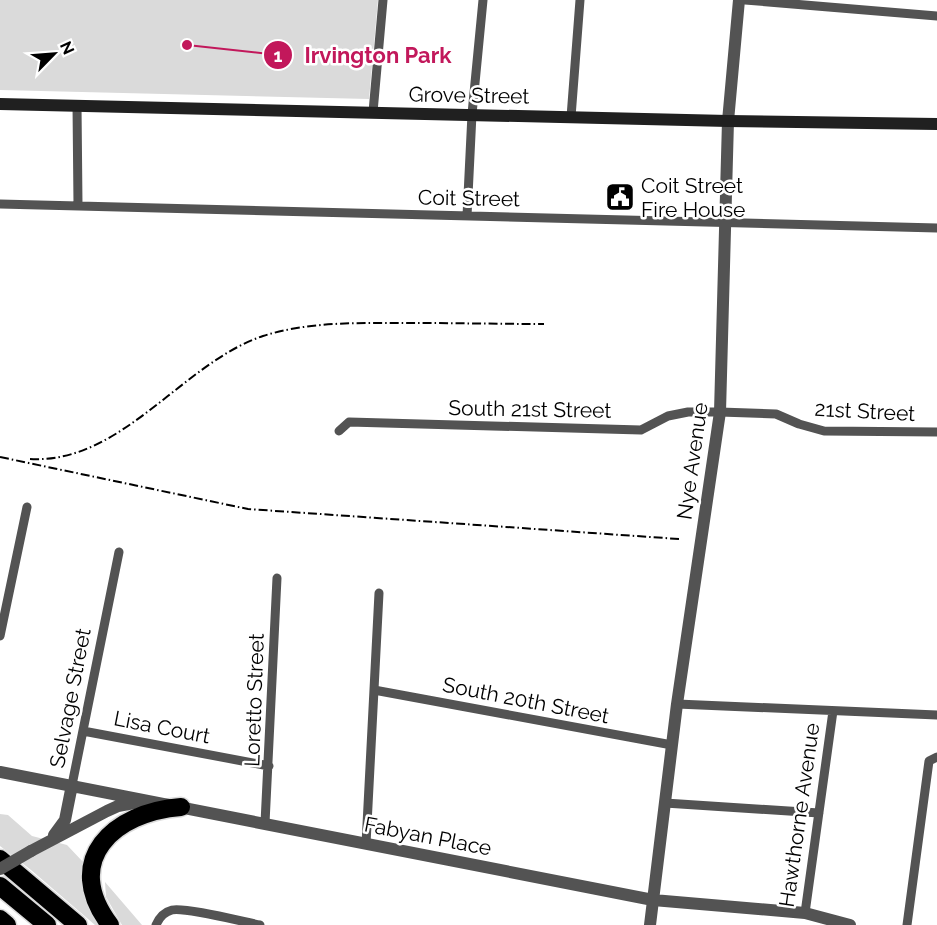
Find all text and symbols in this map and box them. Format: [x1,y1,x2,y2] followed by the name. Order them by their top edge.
[24,24,84,84] north arrow
[263,35,464,75] callout: Irvington Park
[56,38,78,57] text: N
[305,42,452,68] text: Irvington Park
[274,45,283,66] text: 1
[408,81,530,109] street label: Grove Street
[641,173,745,222] place label: Coit Street Fire House
[604,181,636,213] public building icon: Coit Street Fire House
[418,185,520,211] street label: Coit Street
[448,395,612,423] street label: South 21st Street
[814,396,916,426] street label: 21st Street
[671,401,713,521] street label: Nye Avenue
[44,626,96,770] street label: Selvage Street
[239,633,269,767] street label: Loretto Street
[441,672,611,728] street label: South 20th Street
[112,705,212,749] street label: Lisa Court
[774,721,824,909] street label: Hawthorne Avenue
[362,811,494,861] street label: Fabyan Place

